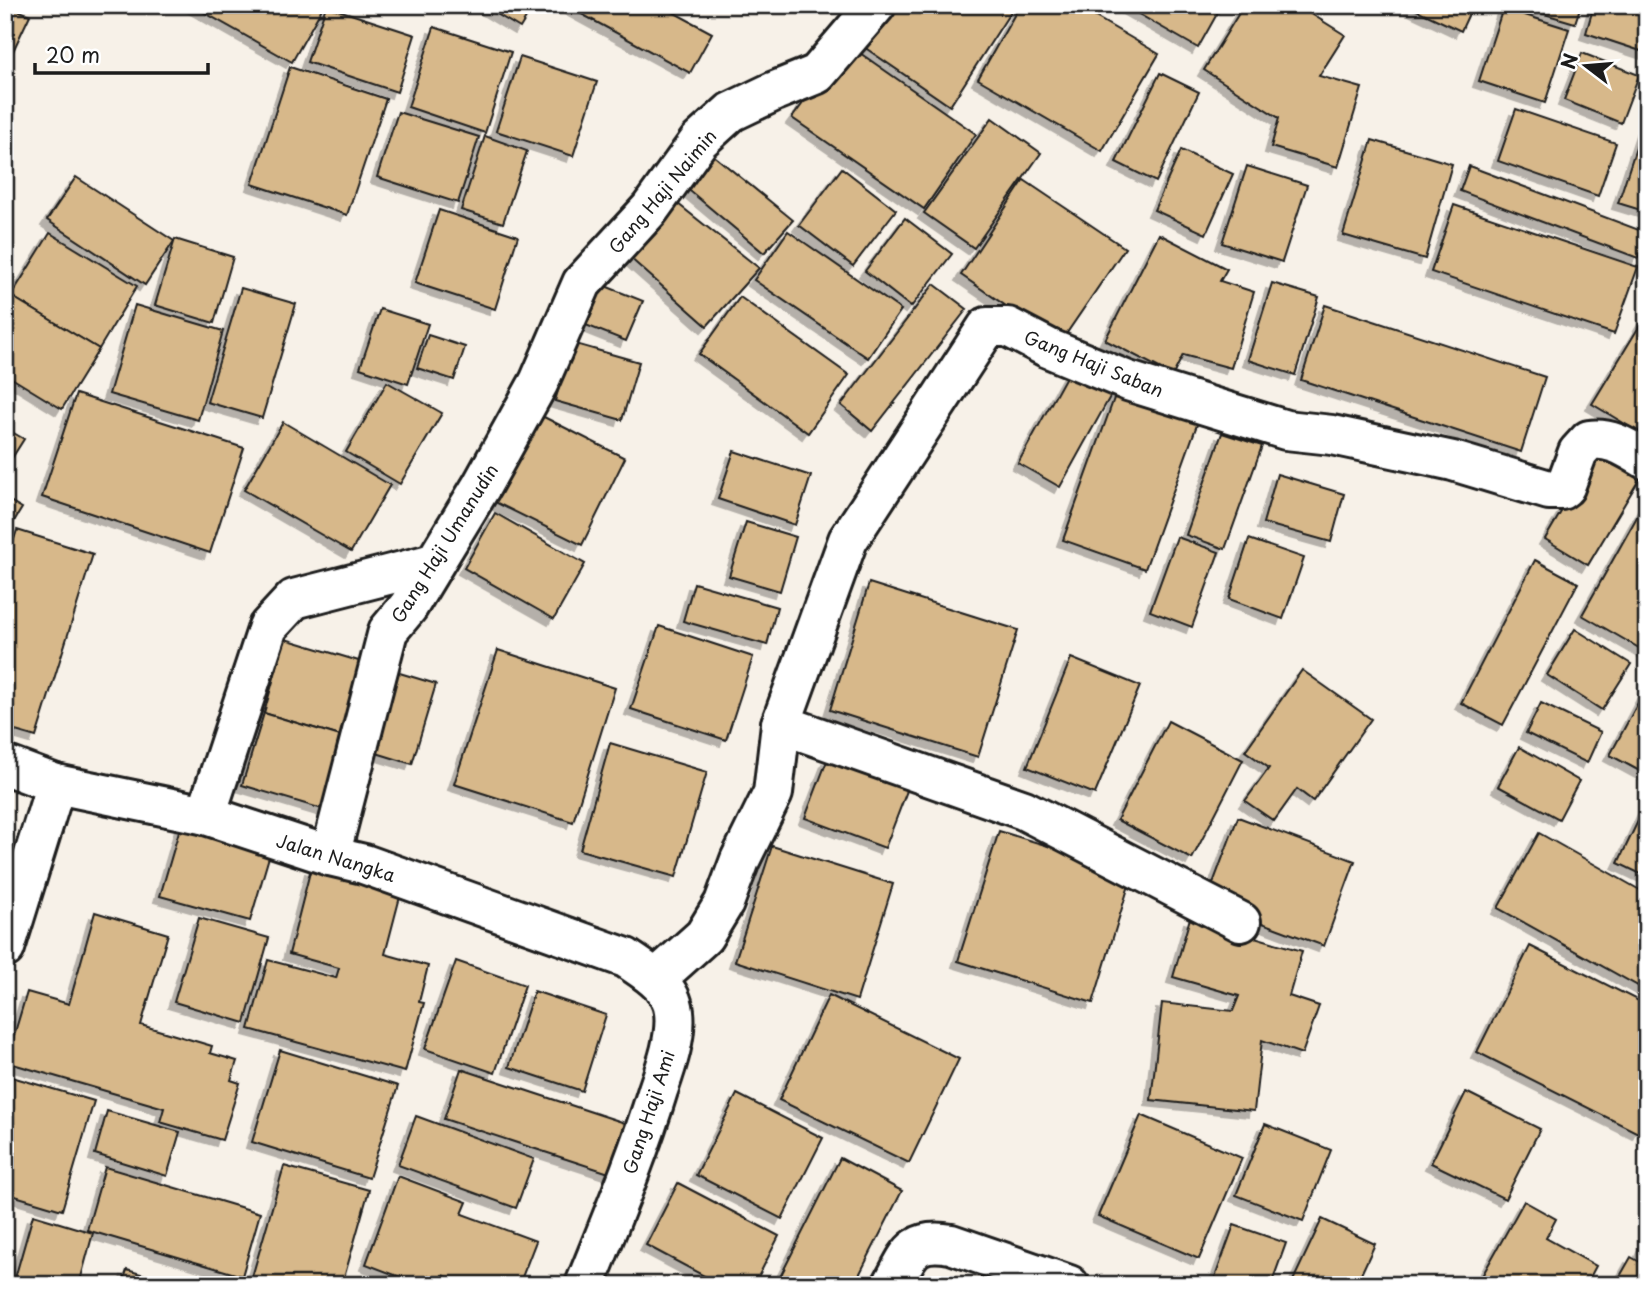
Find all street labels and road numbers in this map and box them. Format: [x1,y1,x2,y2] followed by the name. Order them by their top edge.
[602,123,722,259] street label: Gang Haji Naimin
[1020,323,1168,403] street label: Gang Haji Saban
[384,458,504,628] street label: Gang Haji Umanudin
[273,826,399,888] street label: Jalan Nangka
[615,1047,681,1177] street label: Gang Haji Ami

